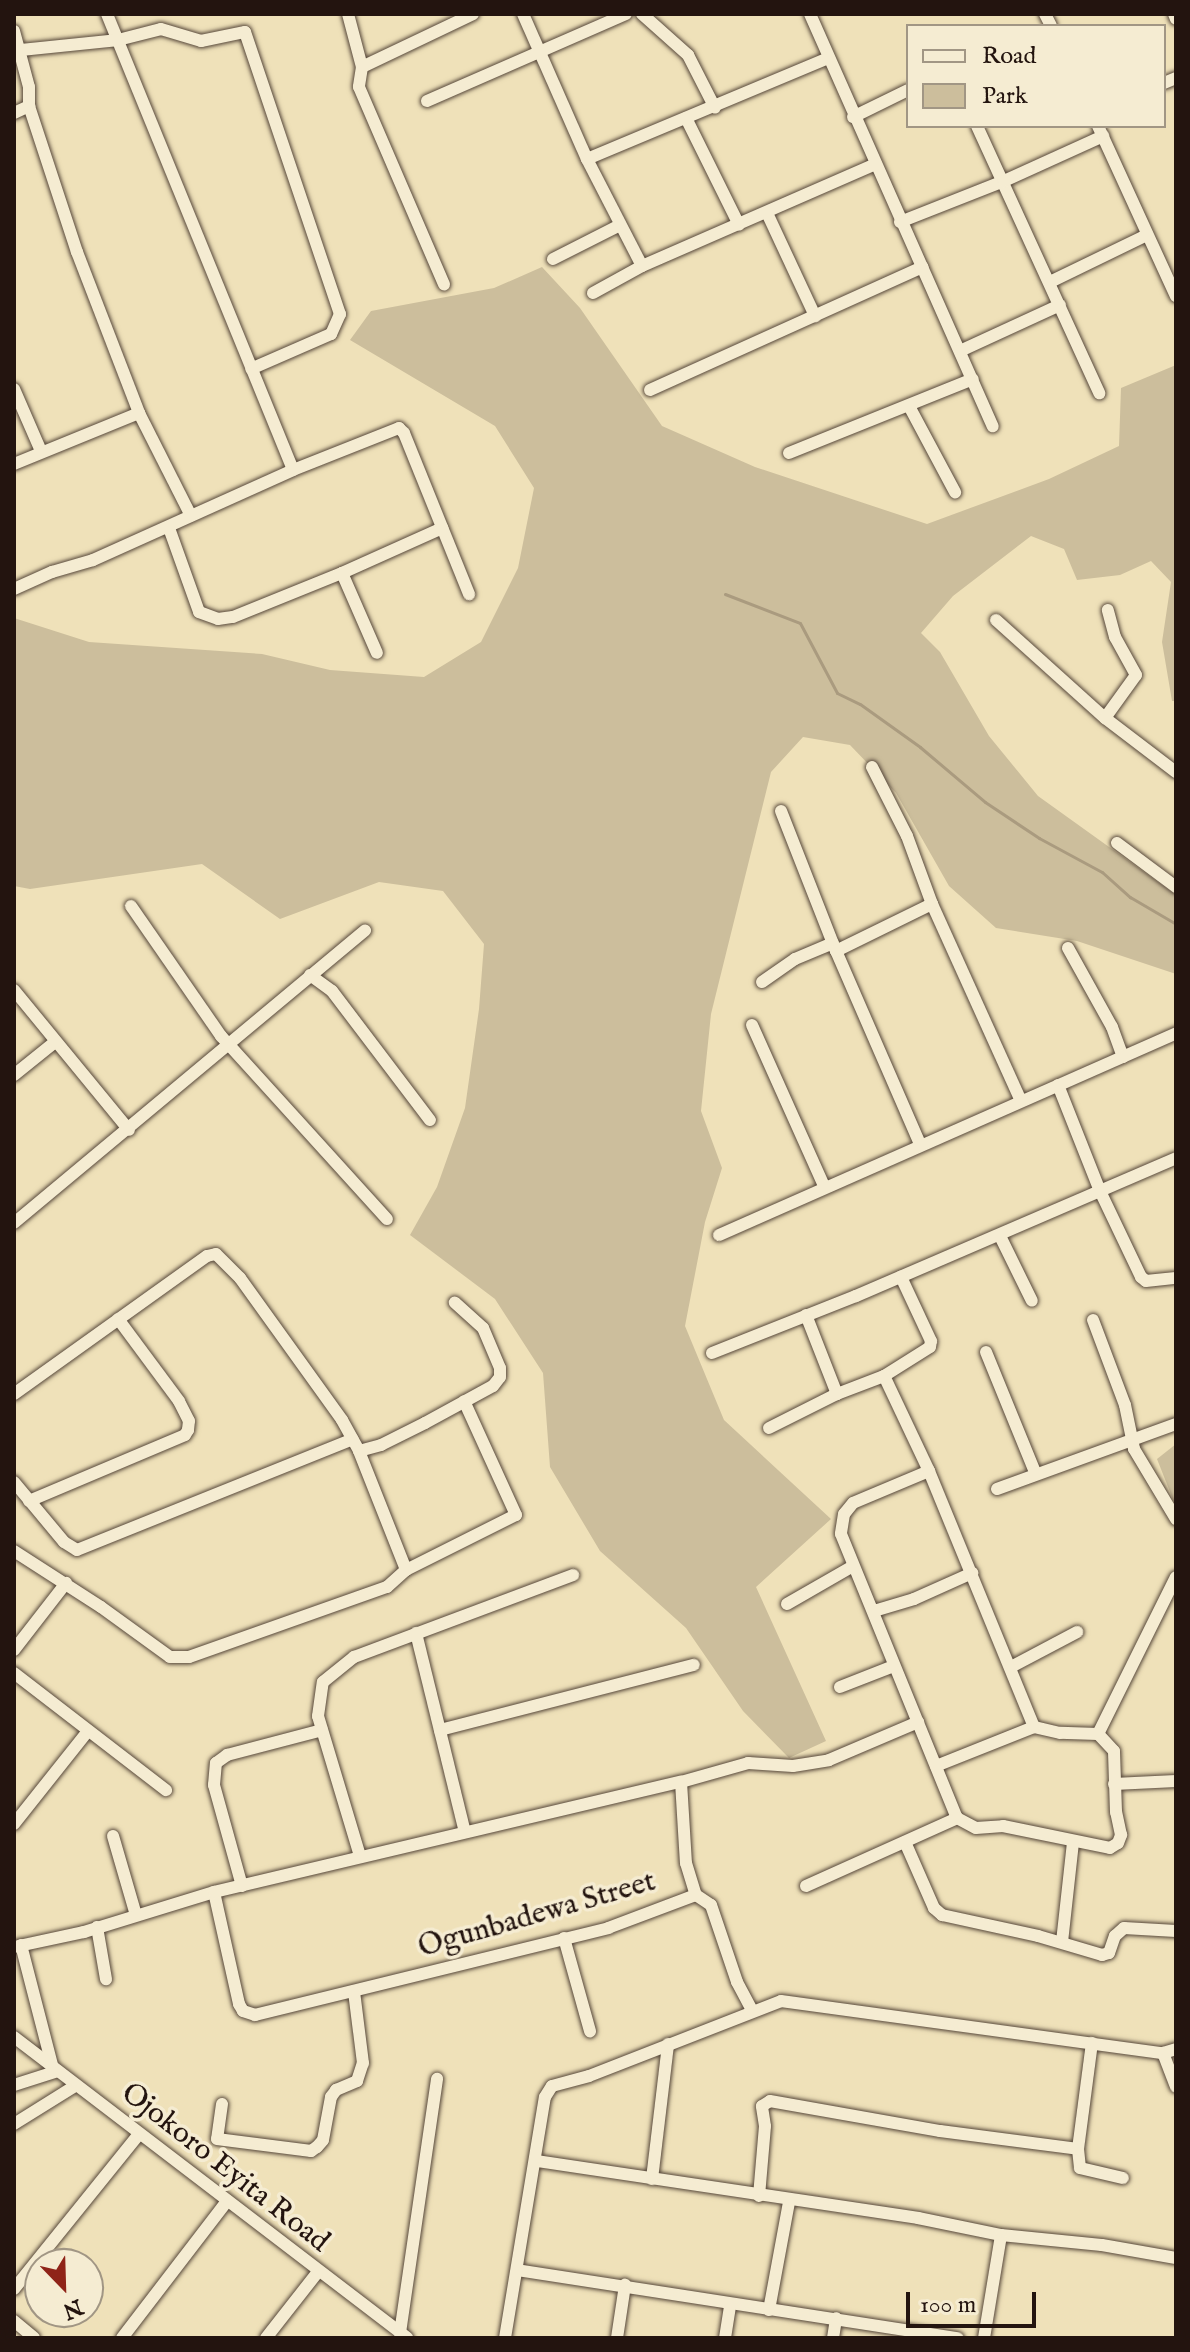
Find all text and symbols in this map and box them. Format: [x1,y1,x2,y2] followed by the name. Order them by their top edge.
[906,24,1166,128] legend
[982,41,1036,72] text: Road
[982,81,1028,112] text: Park
[414,1864,660,1966] street label: Ogunbadewa Street
[114,2076,336,2260] street label: Ojokoro Eyita Road
[24,2248,104,2328] north arrow
[910,2276,1040,2326] scale bar
[920,2290,976,2321] text: 100 m
[58,2292,87,2325] text: N

